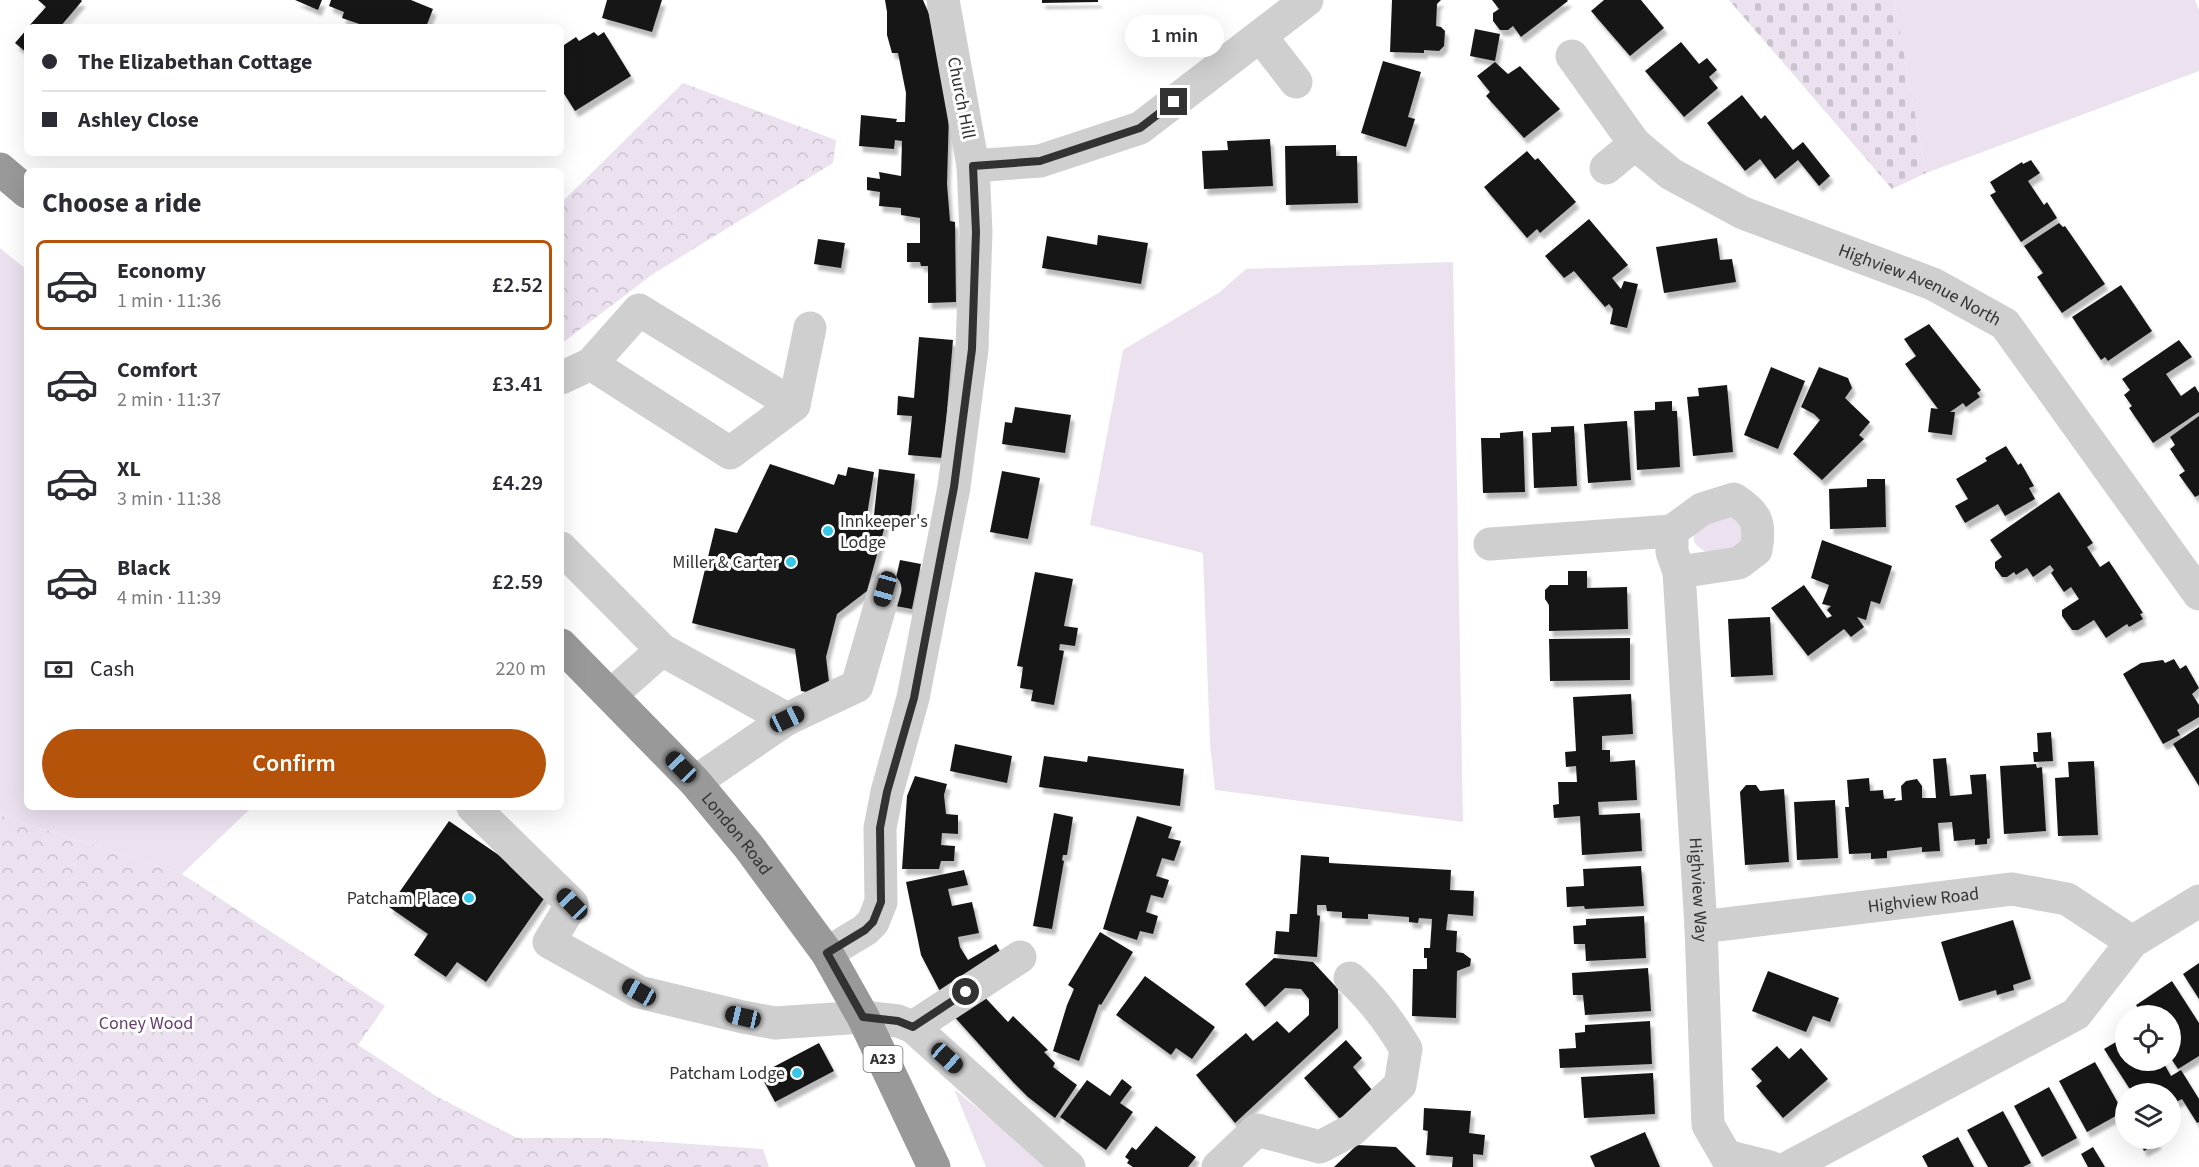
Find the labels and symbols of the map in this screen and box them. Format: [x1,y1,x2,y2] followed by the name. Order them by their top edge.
[1124,15,1224,57] callout: 1 min
[941,55,981,141] street label: Church Hill
[1160,88,1187,115] route end
[1835,237,2006,332] street label: Highview Avenue North
[840,509,928,555] place label: Innkeeper's Lodge
[821,524,835,538] marker: Innkeeper's Lodge
[672,550,780,575] place label: Miller & Carter
[784,555,798,569] marker: Miller & Carter
[871,569,899,609] car
[767,703,807,735] car
[662,748,700,786] car
[696,787,778,880] street label: London Road
[1683,837,1714,943] street label: Highview Way
[1866,881,1981,919] street label: Highview Road
[553,885,591,923] car
[347,886,457,911] place label: Patcham Place
[462,891,476,905] marker: Patcham Place
[619,975,659,1009] car
[952,978,979,1005] route start
[723,1004,763,1030] car
[99,1011,193,1036] park label: Coney Wood
[928,1039,966,1077] car
[864,1046,902,1072] road number: A23
[669,1061,785,1086] place label: Patcham Lodge
[790,1066,804,1080] marker: Patcham Lodge

